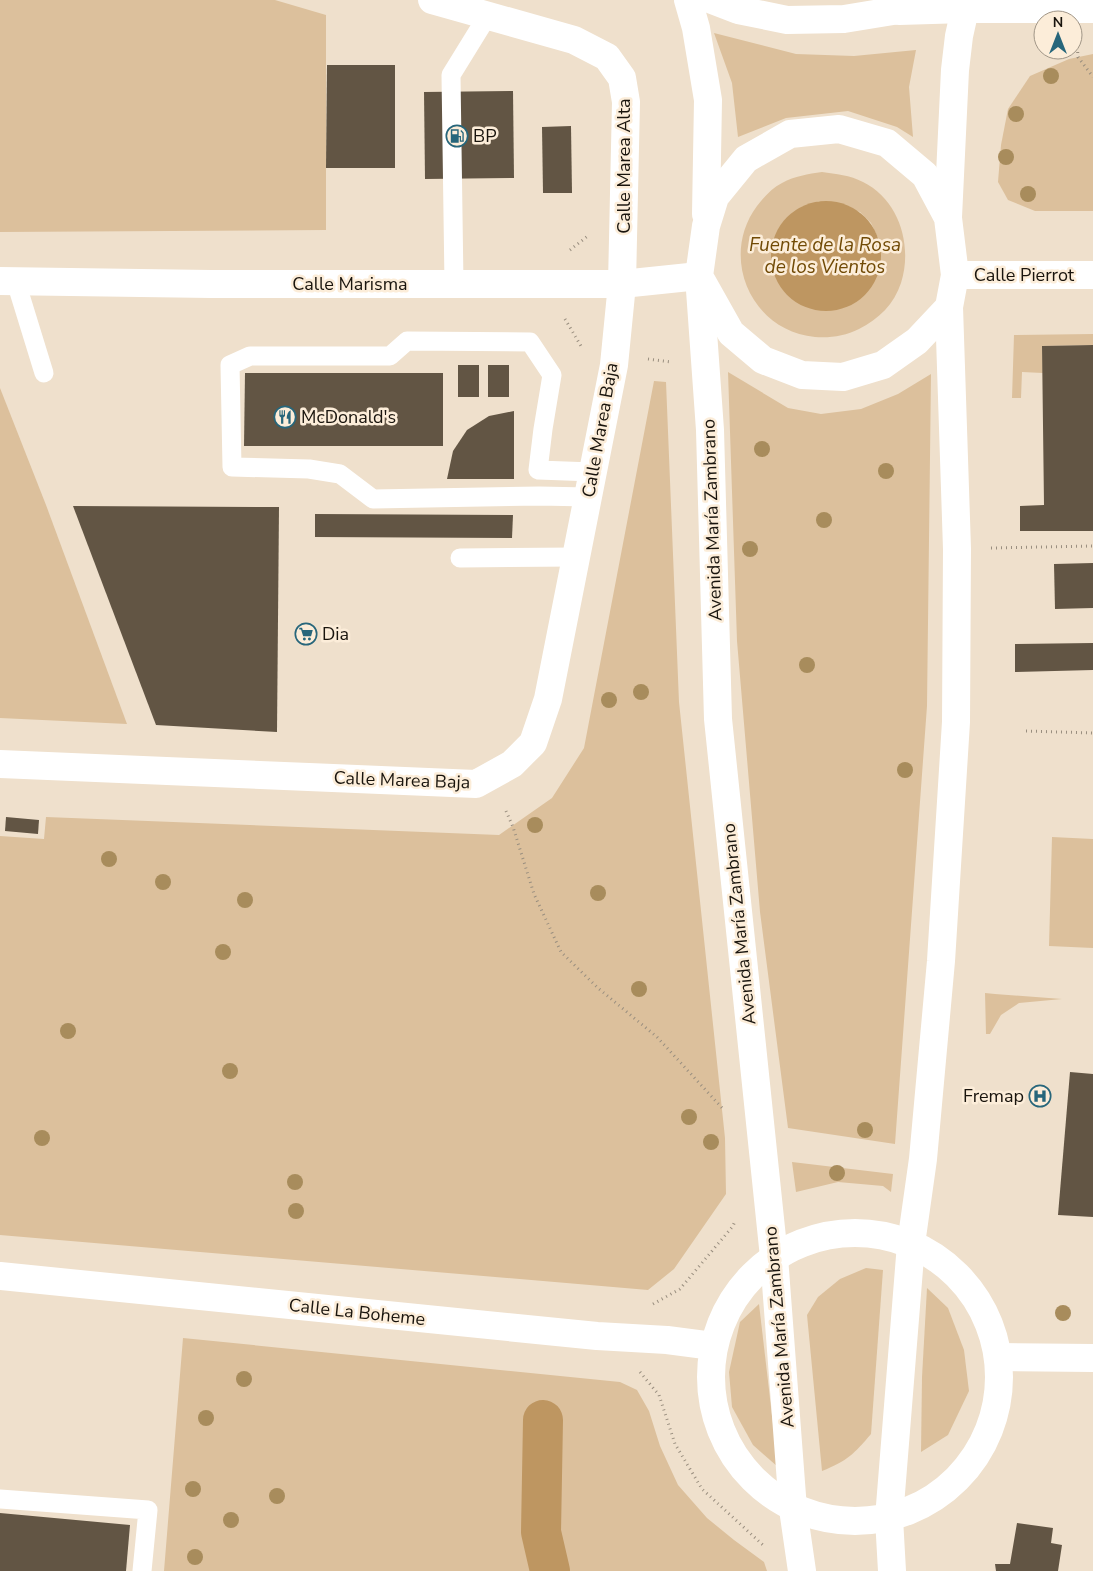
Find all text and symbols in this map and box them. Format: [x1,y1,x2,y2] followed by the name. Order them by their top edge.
[1033,10,1083,60] north arrow
[1053,13,1063,32] text: N
[612,98,636,234] street label: Calle Marea Alta
[445,124,469,148] fuel station icon: BP
[473,124,497,148] place label: BP
[749,232,901,280] water label: Fuente de la Rosa de los Vientos
[974,263,1075,287] street label: Calle Pierrot
[292,272,408,296] street label: Calle Marisma
[576,361,624,499] street label: Calle Marea Baja
[273,405,297,429] restaurant icon: McDonald's
[301,405,396,429] place label: McDonald's
[696,419,728,621] street label: Avenida María Zambrano
[294,622,318,646] supermarket icon: Dia
[322,622,349,646] place label: Dia
[333,766,471,794] street label: Calle Marea Baja
[717,822,761,1026] street label: Avenida María Zambrano
[963,1084,1024,1108] place label: Fremap
[1028,1084,1052,1108] hospital icon: Fremap
[758,1225,800,1429] street label: Avenida María Zambrano
[288,1293,426,1331] street label: Calle La Boheme

